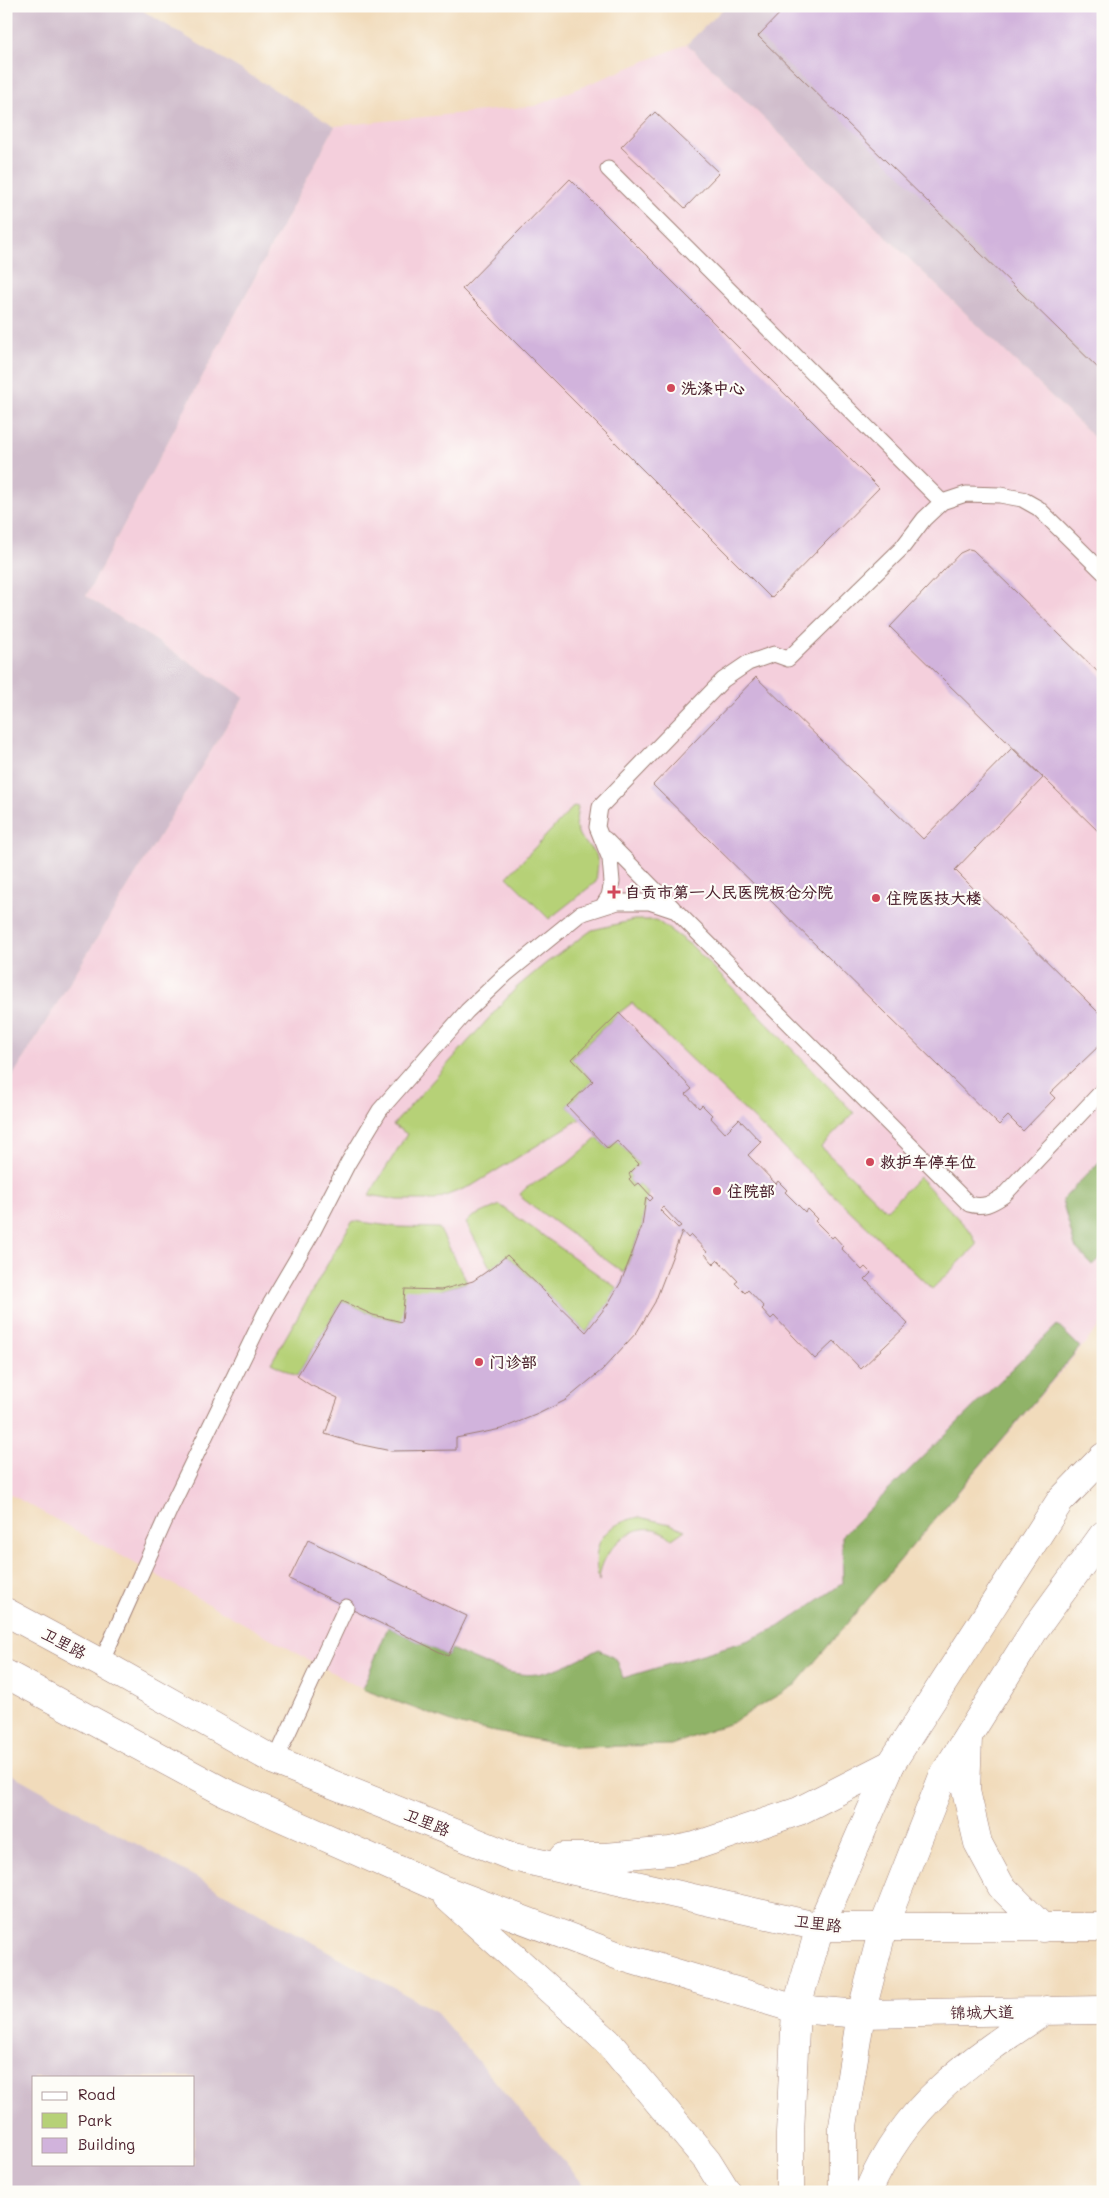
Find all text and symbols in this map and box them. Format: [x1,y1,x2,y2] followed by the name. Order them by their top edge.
[681,377,745,398] place label: 洗涤中心
[665,382,677,394] marker: 洗涤中心
[625,881,833,902] place label: 自贡市第一人民医院板仓分院
[607,885,621,899] marker: 自贡市第一人民医院板仓分院
[886,887,982,908] place label: 住院医技大楼
[870,892,882,904] marker: 住院医技大楼
[880,1151,976,1172] place label: 救护车停车位
[864,1156,876,1168] marker: 救护车停车位
[727,1180,775,1201] place label: 住院部
[711,1185,723,1197] marker: 住院部
[489,1351,537,1372] place label: 门诊部
[473,1356,485,1368] marker: 门诊部
[38,1622,90,1663] street label: 卫里路
[401,1803,453,1840] street label: 卫里路
[793,1909,843,1936] street label: 卫里路
[950,2000,1014,2023] street label: 锦城大道
[32,2076,195,2166] legend
[78,2084,115,2104] text: Road
[78,2110,112,2130] text: Park
[78,2134,135,2154] text: Building

